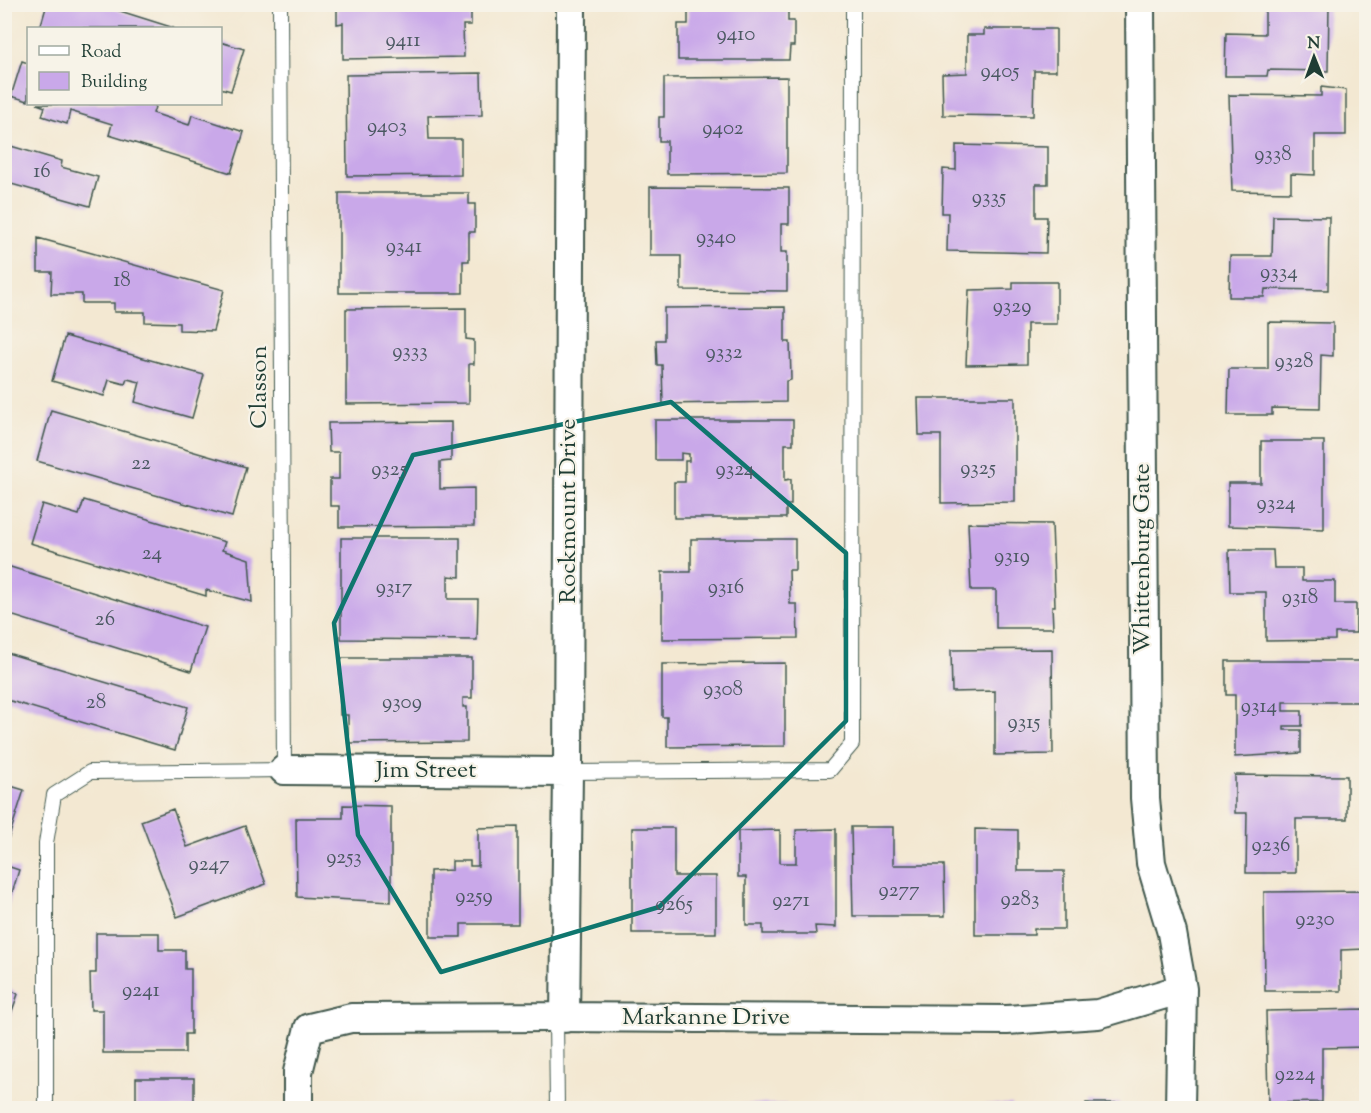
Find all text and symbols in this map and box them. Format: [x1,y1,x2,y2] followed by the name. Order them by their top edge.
[717,20,755,50] house number: 9410
[385,26,421,56] house number: 9411
[27,27,222,105] legend
[1284,27,1344,87] north arrow
[1307,33,1321,56] text: N
[81,40,121,66] text: Road
[981,57,1019,87] house number: 9405
[81,70,147,96] text: Building
[367,112,407,142] house number: 9403
[702,114,744,144] house number: 9402
[1254,140,1292,170] house number: 9338
[33,157,51,187] house number: 16
[972,183,1006,213] house number: 9335
[696,223,736,253] house number: 9340
[386,232,422,262] house number: 9341
[1260,258,1298,288] house number: 9334
[113,266,131,296] house number: 18
[993,292,1031,322] house number: 9329
[392,337,428,367] house number: 9333
[705,338,743,368] house number: 9332
[243,345,277,429] street label: Classon
[1274,347,1314,377] house number: 9328
[552,418,586,604] street label: Rockmount Drive
[131,449,151,479] house number: 22
[960,454,996,484] house number: 9325
[371,455,407,485] house number: 9325
[715,455,755,485] house number: 9324
[1126,463,1160,655] street label: Whittenburg Gate
[1256,489,1296,519] house number: 9324
[142,539,162,569] house number: 24
[994,542,1030,572] house number: 9319
[376,573,413,603] house number: 9317
[708,573,744,603] house number: 9316
[1282,583,1318,613] house number: 9318
[95,605,115,635] house number: 26
[703,675,743,705] house number: 9308
[86,688,106,718] house number: 28
[382,688,422,718] house number: 9309
[1241,692,1277,722] house number: 9314
[1007,708,1041,738] house number: 9315
[374,754,476,788] street label: Jim Street
[1252,831,1290,861] house number: 9236
[326,843,362,873] house number: 9253
[188,850,230,880] house number: 9247
[878,876,920,906] house number: 9277
[455,882,493,912] house number: 9259
[1000,885,1040,915] house number: 9283
[772,886,810,916] house number: 9271
[655,890,693,920] house number: 9265
[1295,905,1335,935] house number: 9230
[122,976,160,1006] house number: 9241
[622,1001,790,1035] street label: Markanne Drive
[1275,1060,1315,1090] house number: 9224

